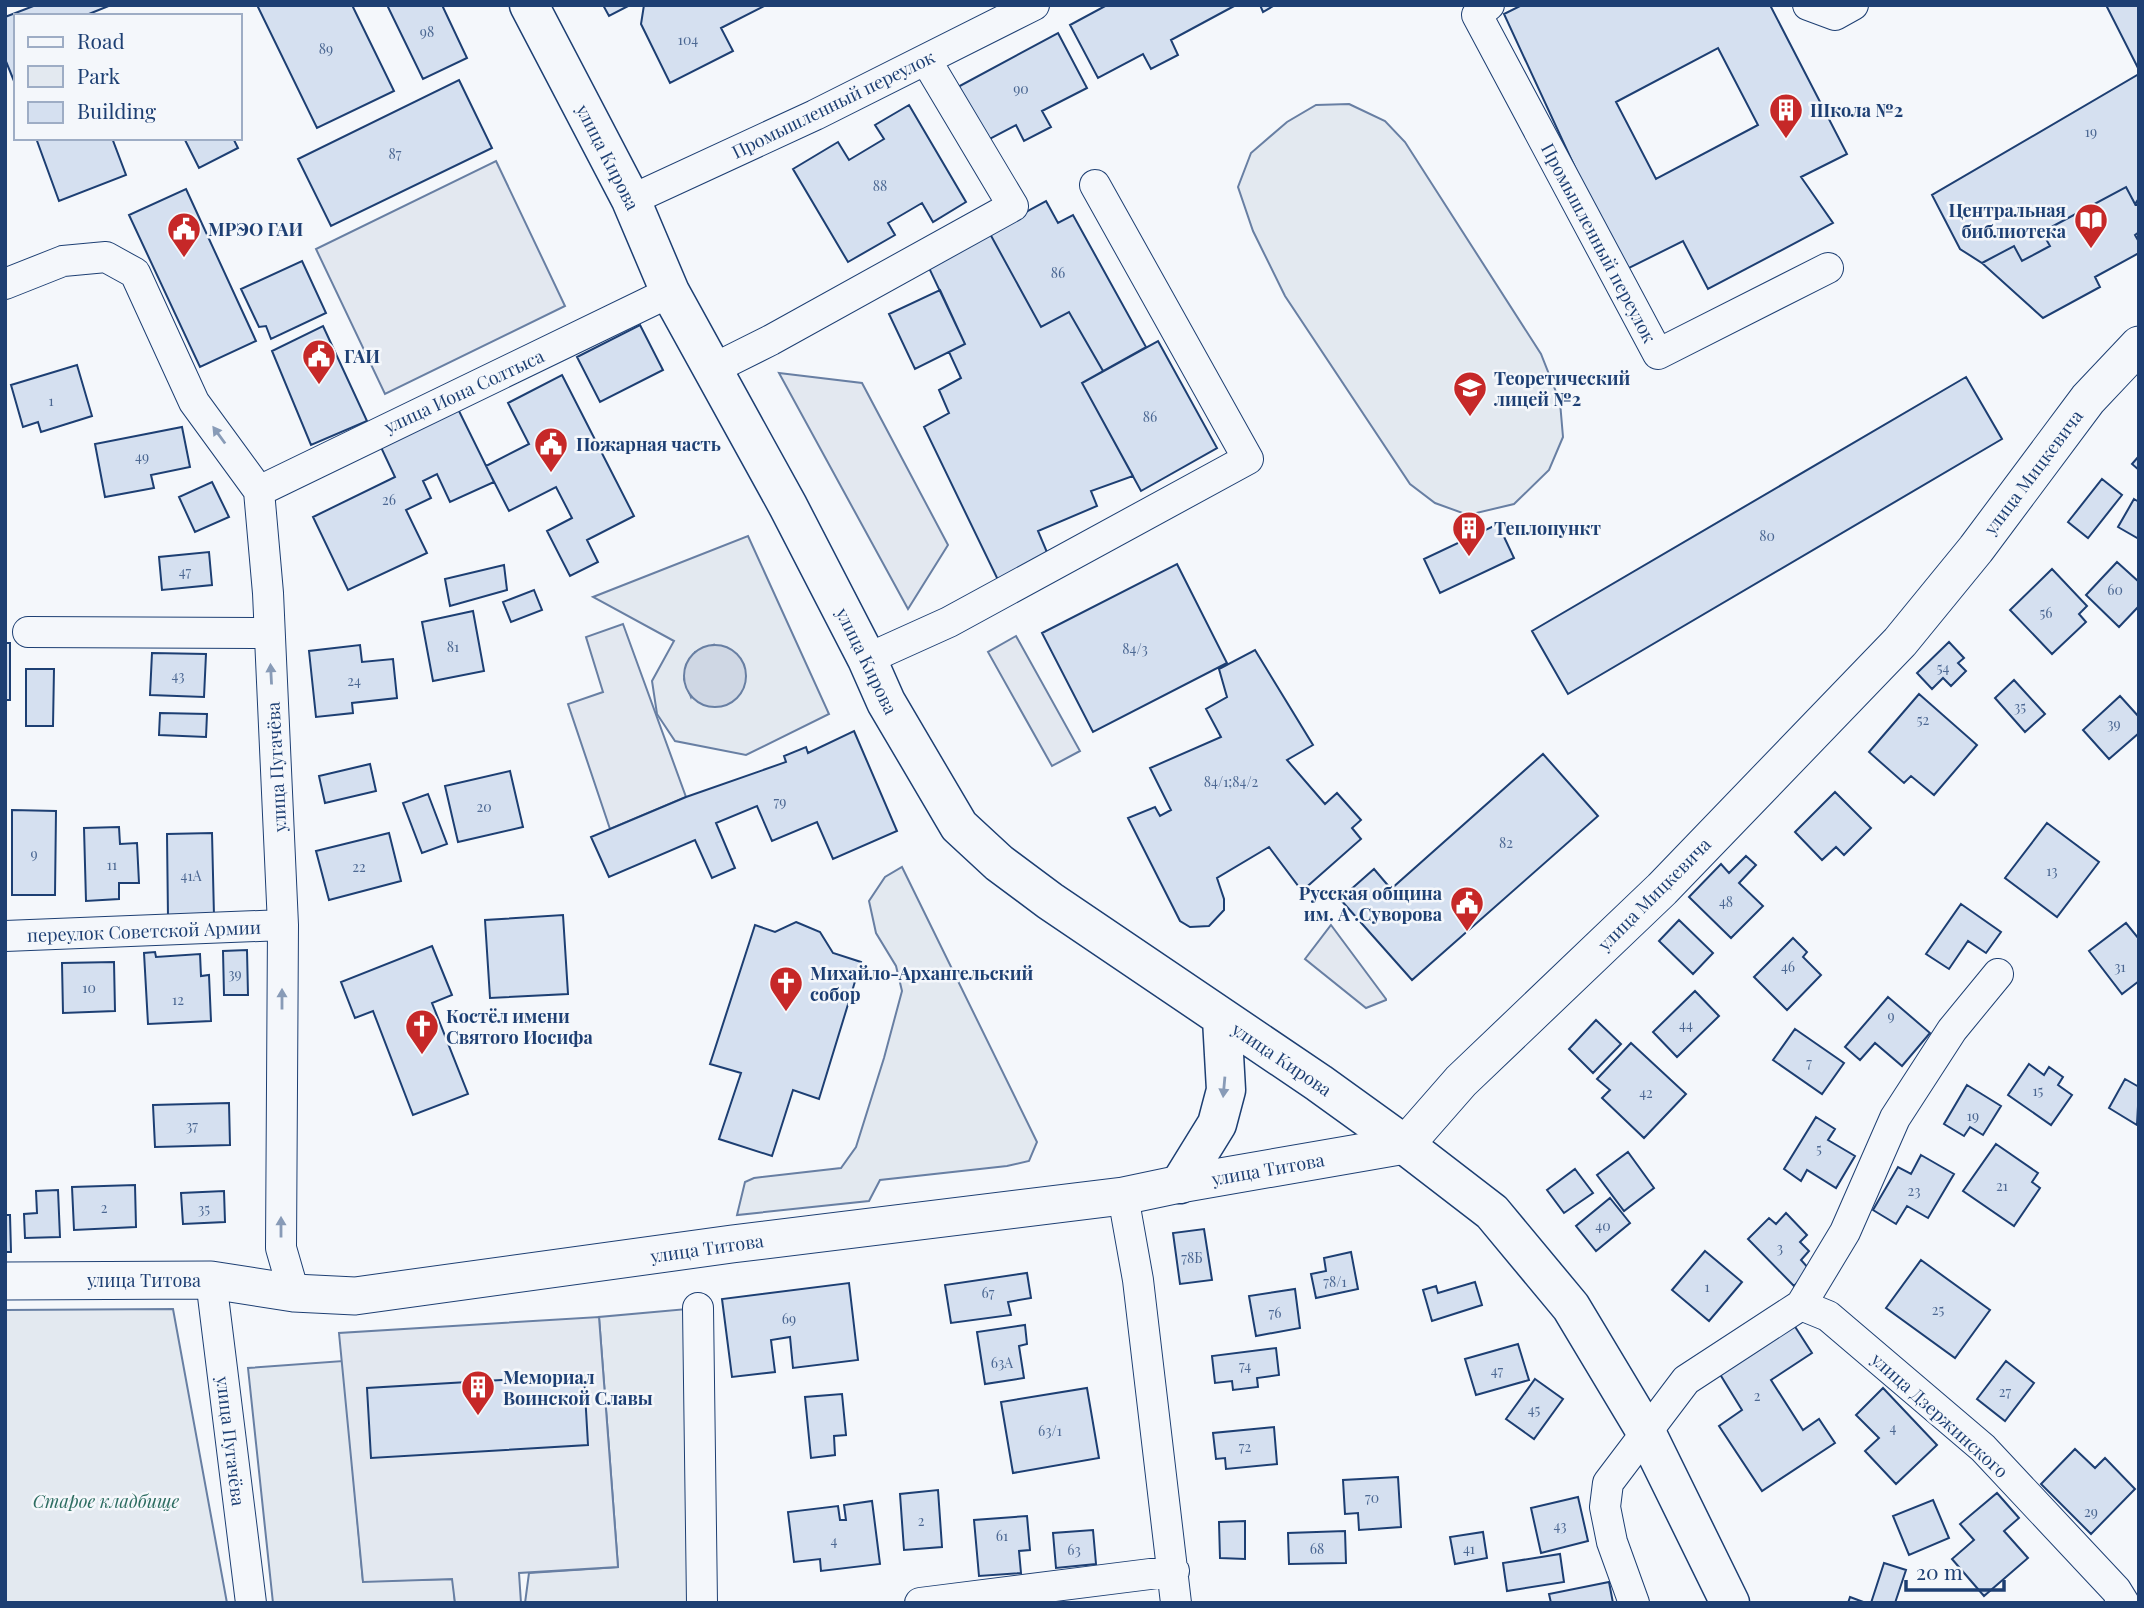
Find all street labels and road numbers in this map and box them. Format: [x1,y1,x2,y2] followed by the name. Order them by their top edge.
[728,44,938,164] street label: Промышленный переулок
[571,99,645,214] street label: улица Кирова
[1536,139,1662,347] street label: Промышленный переулок
[379,343,548,439] street label: улица Иона Солтыса
[1978,405,2088,540] street label: улица Мицкевича
[830,603,903,718] street label: улица Кирова
[261,701,291,834] street label: улица Пугачёва
[1592,832,1716,956] street label: улица Мицкевича
[27,915,261,947] street label: переулок Советской Армии
[1227,1016,1337,1101] street label: улица Кирова
[1209,1147,1326,1191] street label: улица Титова
[648,1228,765,1268] street label: улица Титова
[86,1268,201,1292] street label: улица Титова
[1866,1346,2014,1483] street label: улица Дзержинского
[211,1374,251,1507] street label: улица Пугачёва

